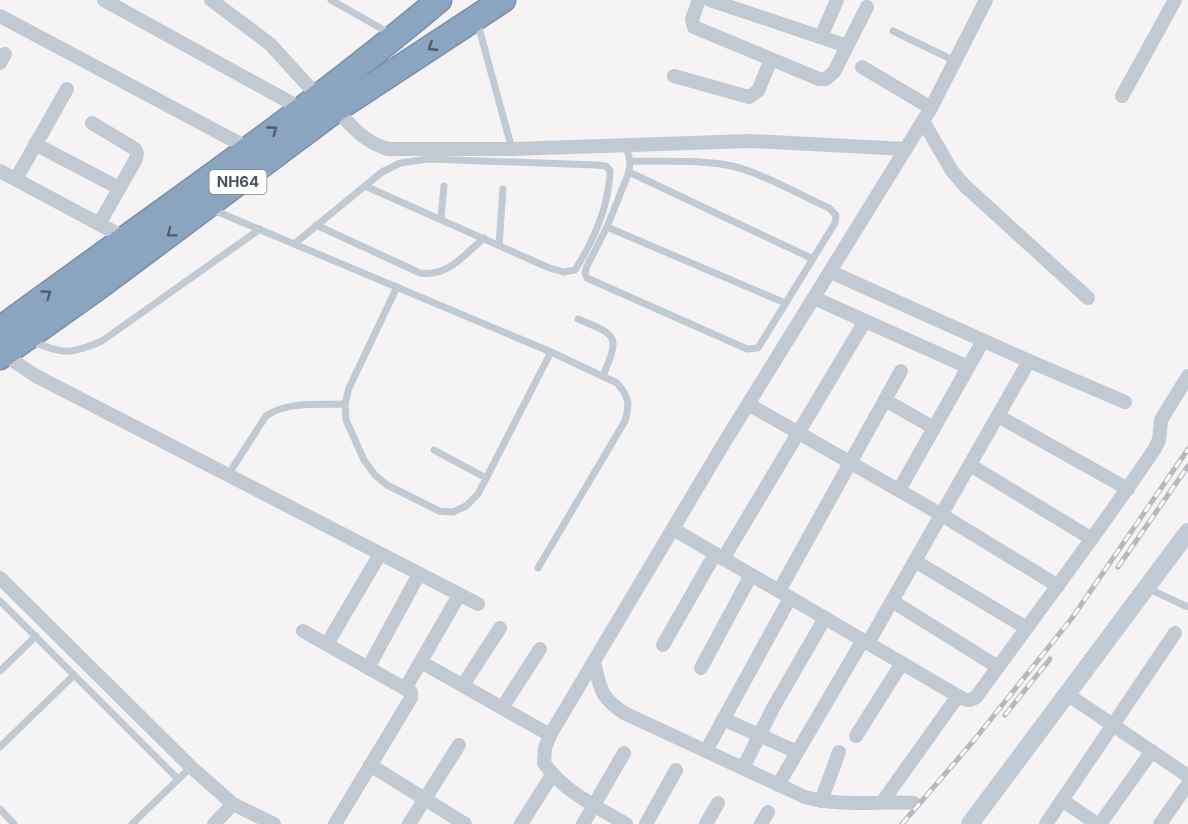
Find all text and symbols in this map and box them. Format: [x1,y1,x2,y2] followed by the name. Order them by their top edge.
[428,40,439,51] one-way arrow
[266,127,277,138] one-way arrow
[210,170,266,194] road number: NH64
[166,225,177,236] one-way arrow
[41,291,52,302] one-way arrow

